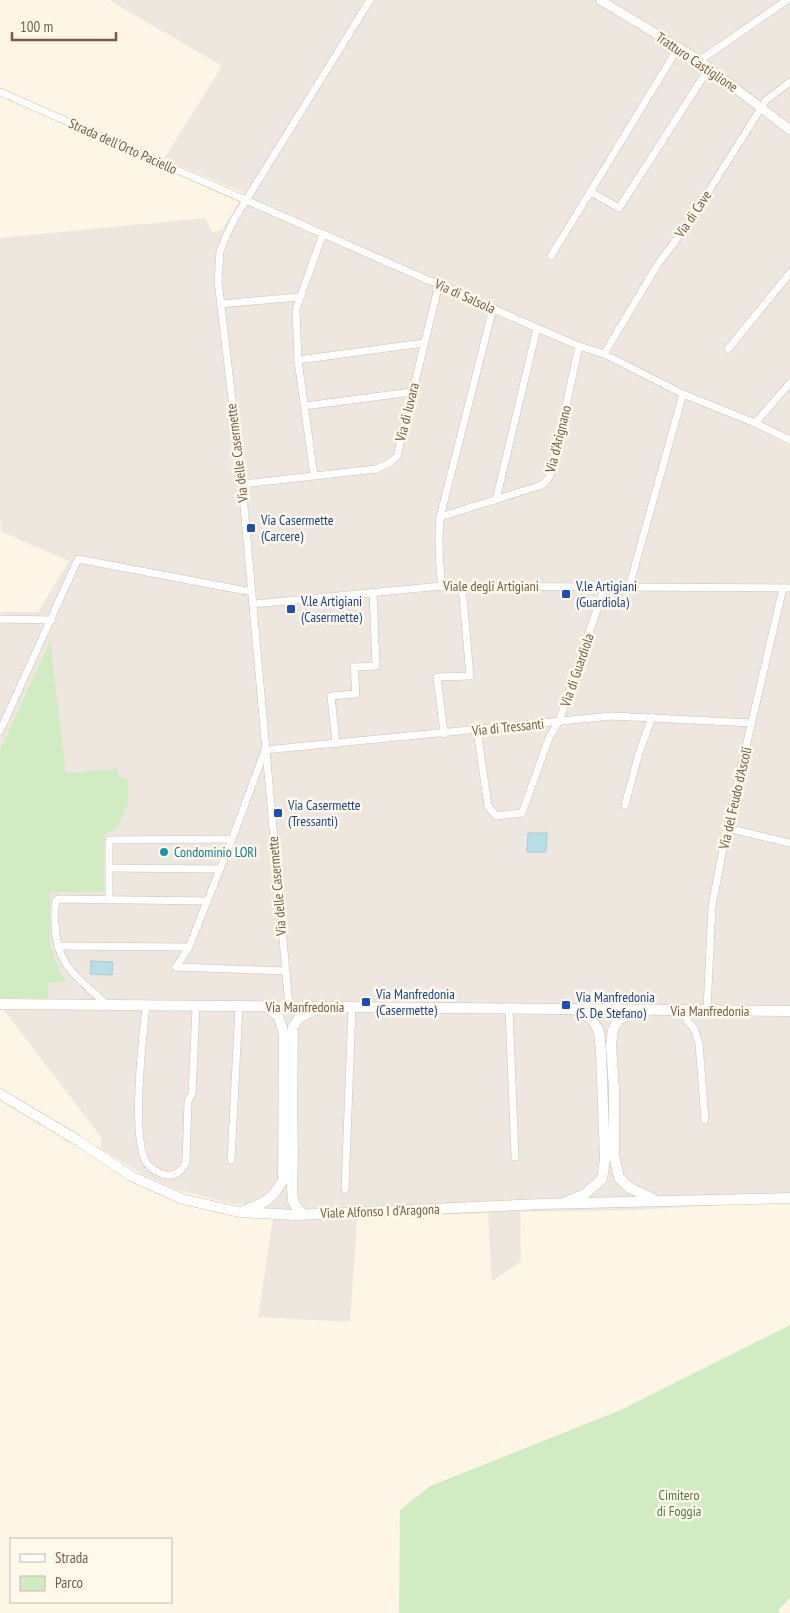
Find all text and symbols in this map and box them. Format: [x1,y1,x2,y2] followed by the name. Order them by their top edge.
[12,10,116,42] scale bar
[20,17,53,36] text: 100 m
[653,28,742,96] street label: Tratturo Castiglione
[66,114,180,178] street label: Strada dell'Orto Paciello
[670,187,715,242] street label: Via di Cave
[431,274,498,317] street label: Via di Salsola
[391,381,423,444] street label: Via di Iuvara
[222,402,252,505] street label: Via delle Casermette
[541,403,575,476] street label: Via d'Arignano
[260,511,334,545] place label: Via Casermette (Carcere)
[245,522,257,534] marker: Via Casermette (Carcere)
[442,577,539,595] street label: Viale degli Artigiani
[575,577,637,611] place label: V.le Artigiani (Guardiola)
[560,588,572,600] marker: V.le Artigiani (Guardiola)
[300,592,363,626] place label: V.le Artigiani (Casermette)
[285,603,297,615] marker: V.le Artigiani (Casermette)
[556,631,598,710] street label: Via di Guardiola
[470,714,545,740] street label: Via di Tressanti
[714,745,756,852] street label: Via del Feudo d'Ascoli
[287,796,361,830] place label: Via Casermette (Tressanti)
[272,807,284,819] marker: Via Casermette (Tressanti)
[264,835,290,937] street label: Via delle Casermette
[174,843,257,861] place label: Condominio LORI
[158,846,170,858] marker: Condominio LORI
[375,985,455,1019] place label: Via Manfredonia (Casermette)
[575,988,655,1022] place label: Via Manfredonia (S. De Stefano)
[360,996,372,1008] marker: Via Manfredonia (Casermette)
[265,998,344,1016] street label: Via Manfredonia
[560,999,572,1011] marker: Via Manfredonia (S. De Stefano)
[670,1002,749,1020] street label: Via Manfredonia
[319,1200,440,1222] street label: Viale Alfonso I d'Aragona
[657,1486,701,1520] park label: Cimitero di Foggia
[10,1538,172,1603] legend
[55,1548,88,1567] text: Strada
[55,1573,83,1592] text: Parco

